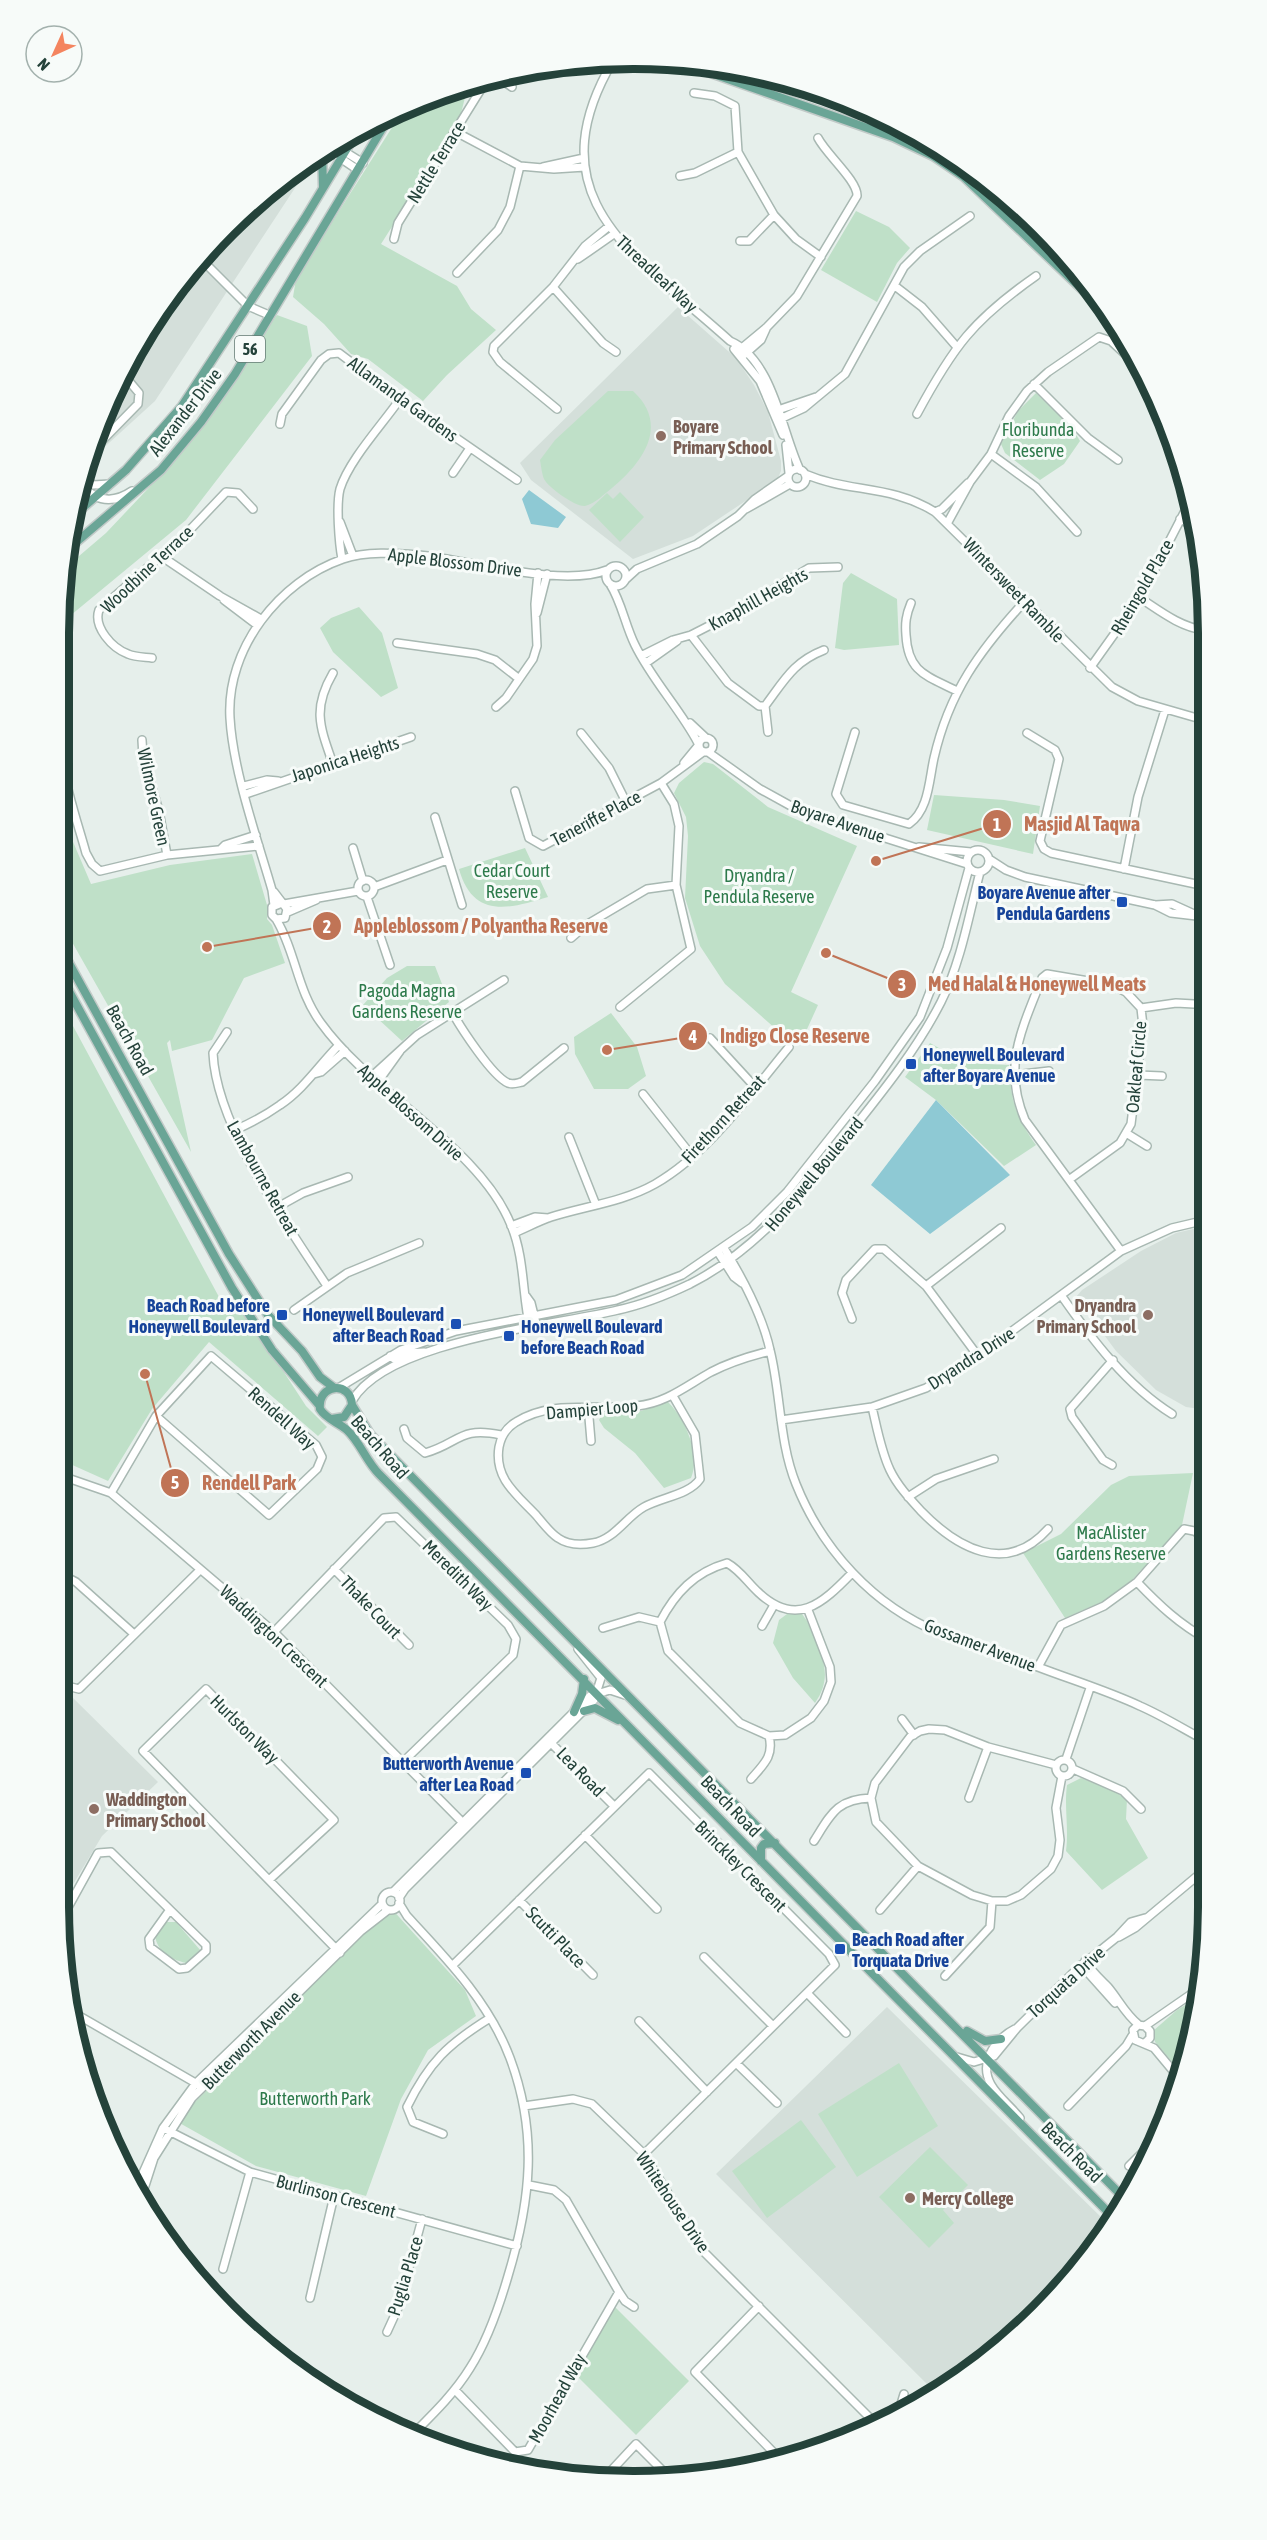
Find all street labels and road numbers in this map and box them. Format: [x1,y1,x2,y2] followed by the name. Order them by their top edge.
[402,117,470,207] street label: Nettle Terrace
[612,231,702,317] street label: Threadleaf Way
[235,336,265,362] road number: 56
[344,352,462,446] street label: Allamanda Gardens
[144,364,226,460] street label: Alexander Drive
[97,521,197,617] street label: Woodbine Terrace
[959,533,1069,647] street label: Wintersweet Ramble
[1106,535,1178,639] street label: Rheingold Place
[387,543,523,581] street label: Apple Blossom Drive
[705,563,811,635] street label: Knaphill Heights
[288,732,402,786] street label: Japonica Heights
[133,746,175,848] street label: Wilmore Green
[548,786,644,850] street label: Teneriffe Place
[788,795,888,847] street label: Boyare Avenue
[102,1001,158,1079] street label: Beach Road
[1122,1020,1150,1114] street label: Oakleaf Circle
[354,1059,468,1165] street label: Apple Blossom Drive
[677,1070,769,1168] street label: Firethorn Retreat
[760,1113,868,1235] street label: Honeywell Boulevard
[223,1117,303,1239] street label: Lambourne Retreat
[924,1322,1018,1394] street label: Dryandra Drive
[244,1382,320,1454] street label: Rendell Way
[545,1395,639,1423] street label: Dampier Loop
[347,1411,413,1483] street label: Beach Road
[418,1535,498,1615] street label: Meredith Way
[336,1572,406,1642] street label: Thake Court
[216,1581,332,1691] street label: Waddington Crescent
[921,1614,1039,1676] street label: Gossamer Avenue
[206,1690,284,1768] street label: Hurlston Way
[552,1743,610,1801] street label: Lea Road
[697,1771,765,1841] street label: Beach Road
[691,1816,791,1916] street label: Brinckley Crescent
[522,1902,590,1972] street label: Scutti Place
[1023,1942,1109,2022] street label: Torquata Drive
[197,1986,305,2094] street label: Butterworth Avenue
[1037,2117,1107,2187] street label: Beach Road
[632,2148,714,2256] street label: Whitehouse Drive
[274,2170,398,2222] street label: Burlinson Crescent
[383,2234,427,2318] street label: Puglia Place
[524,2350,590,2446] street label: Moorhead Way

